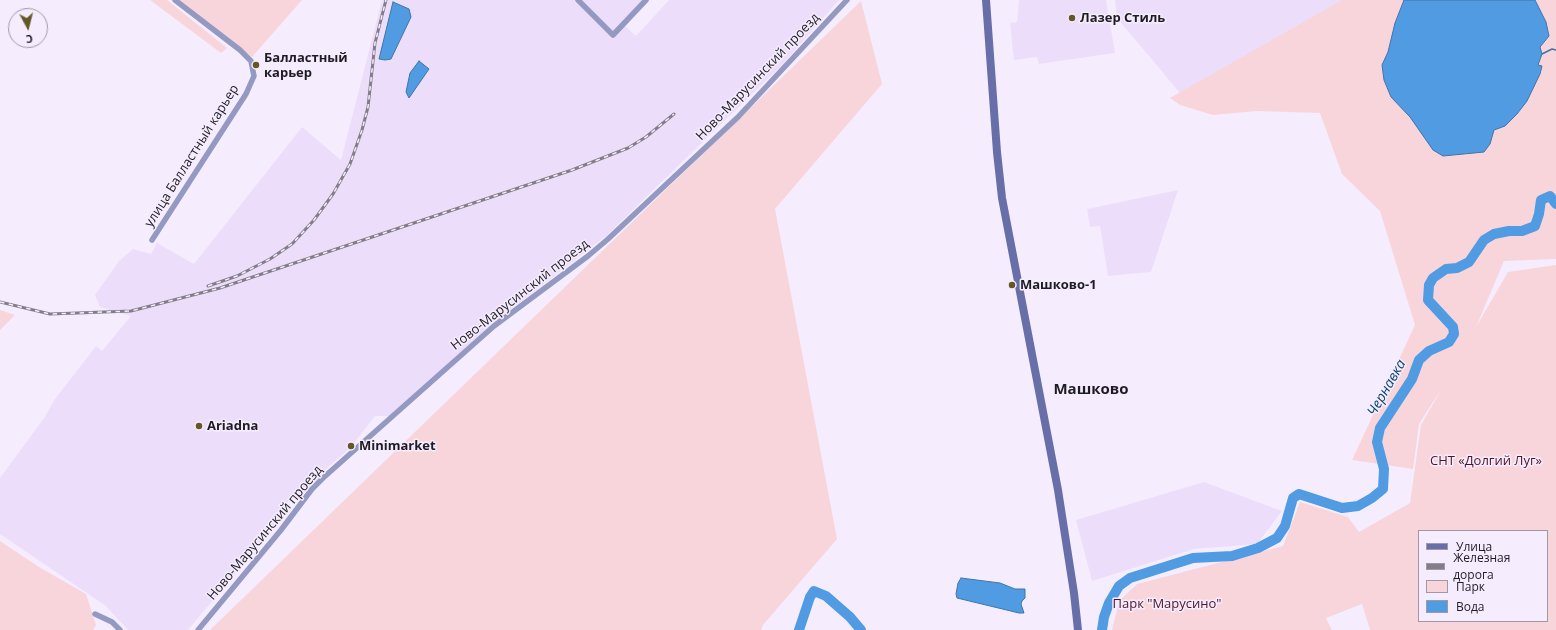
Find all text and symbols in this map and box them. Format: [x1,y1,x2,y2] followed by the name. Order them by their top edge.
[8,8,48,48] north arrow
[693,10,823,144] street label: Ново-Марусинский проезд
[1080,10,1165,26] place label: Лазер Стиль
[1067,13,1077,23] marker: Лазер Стиль
[25,32,34,47] text: С
[264,50,348,81] place label: Балластный карьер
[251,60,261,70] marker: Балластный карьер
[142,82,242,230] street label: улица Балластный карьер
[448,236,592,354] street label: Ново-Марусинский проезд
[1020,277,1097,293] place label: Машково-1
[1007,280,1017,290] marker: Машково-1
[1364,357,1410,419] water label: Чернавка
[1053,381,1129,399] district label: Машково
[207,418,258,434] place label: Ariadna
[194,421,204,431] marker: Ariadna
[359,438,436,454] place label: Minimarket
[346,441,356,451] marker: Minimarket
[1430,453,1542,469] park label: СНТ «Долгий Луг»
[204,463,326,603] street label: Ново-Марусинский проезд
[1418,530,1548,622] legend
[1456,538,1492,555] text: Улица
[1453,549,1510,583] text: Железная дорога
[1456,578,1485,595] text: Парк
[1112,596,1222,612] park label: Парк "Марусино"
[1456,598,1485,615] text: Вода

